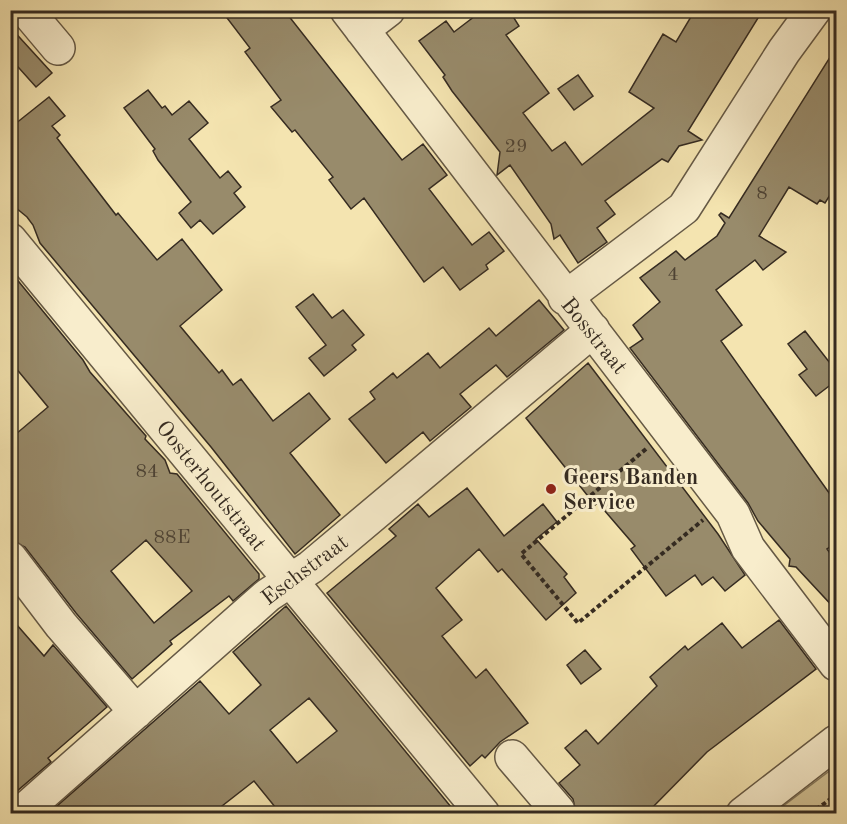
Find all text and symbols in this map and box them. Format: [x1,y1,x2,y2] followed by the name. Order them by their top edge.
[504,137,528,157] house number: 29
[756,184,768,204] house number: 8
[667,265,679,285] house number: 4
[556,294,631,379] street label: Bosstraat
[151,417,270,556] street label: Oosterhoutstraat
[135,462,159,482] house number: 84
[563,467,698,514] place label: Geers Banden Service
[544,482,558,496] marker: Geers Banden Service
[154,528,191,548] house number: 88E
[258,531,353,610] street label: Eschstraat

